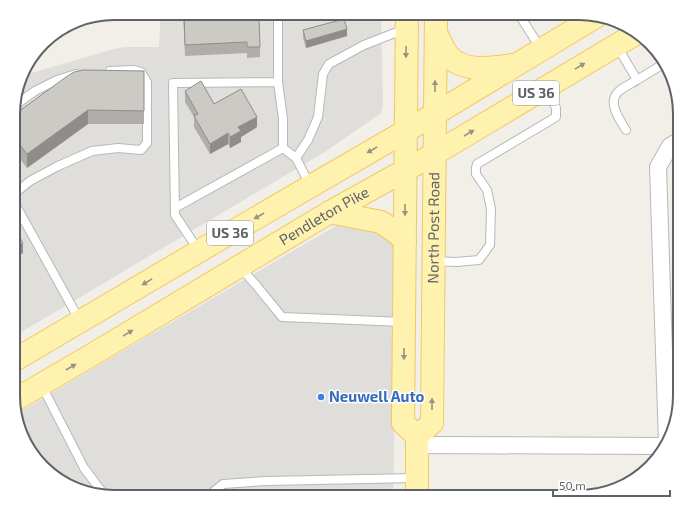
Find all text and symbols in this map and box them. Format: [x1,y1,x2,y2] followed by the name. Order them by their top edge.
[403,46,409,59] one-way arrow
[574,63,586,70] one-way arrow
[432,79,438,92] one-way arrow
[513,81,559,105] road number: US 36
[463,130,475,137] one-way arrow
[366,147,378,154] one-way arrow
[423,172,442,284] street label: North Post Road
[275,182,372,249] street label: Pendleton Pike
[402,204,408,217] one-way arrow
[253,212,265,219] one-way arrow
[207,221,253,245] road number: US 36
[142,278,152,286] one-way arrow
[122,330,134,337] one-way arrow
[401,348,407,361] one-way arrow
[65,364,77,371] one-way arrow
[329,387,425,405] place label: Neuwell Auto
[316,392,326,402] marker: Neuwell Auto
[429,397,435,410] one-way arrow
[553,472,670,498] scale bar
[559,478,586,492] text: 50 m

